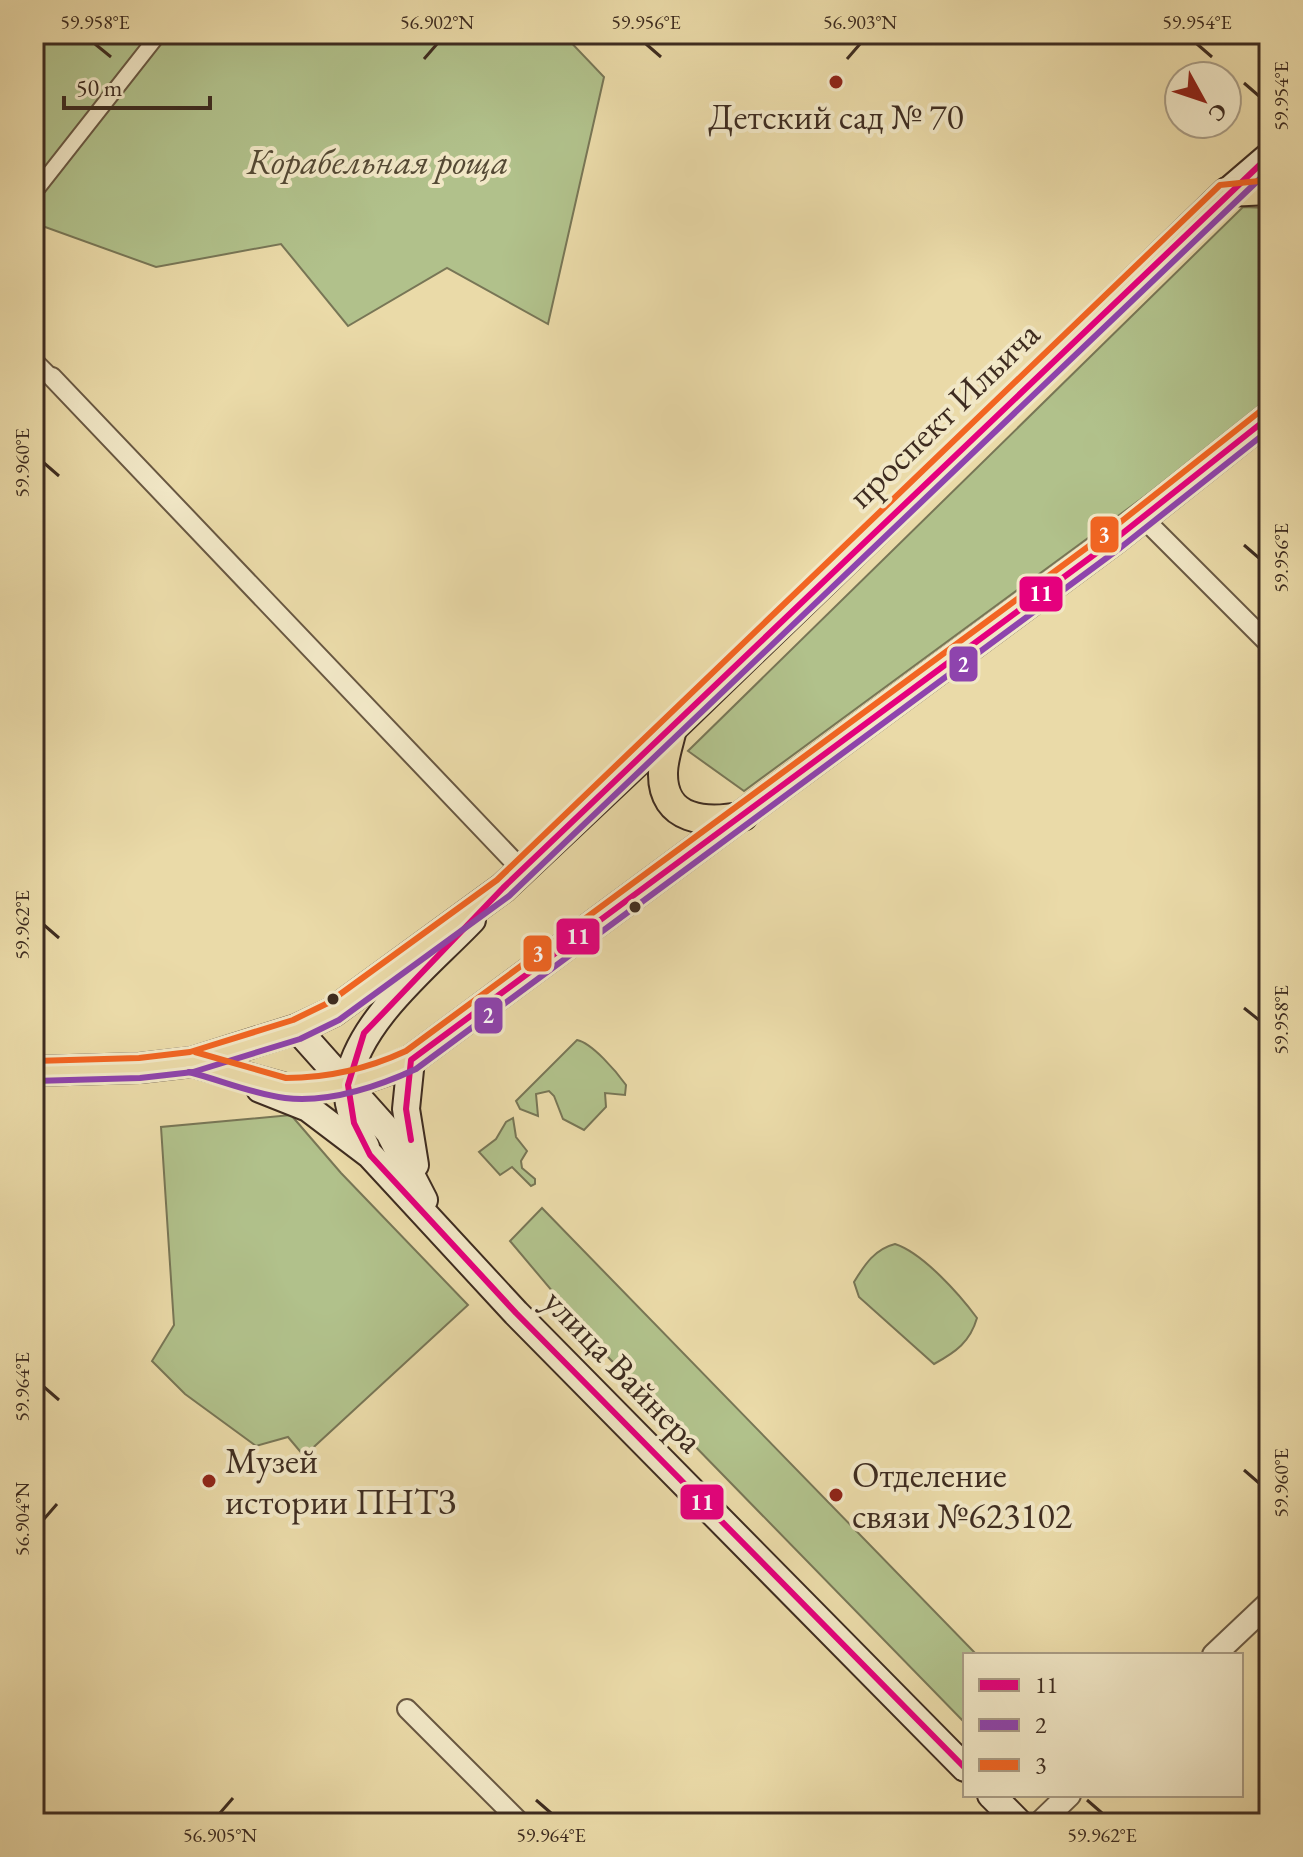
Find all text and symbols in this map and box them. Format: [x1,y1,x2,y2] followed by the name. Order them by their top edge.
[60,9,130,35] text: 59.958°E
[400,9,474,35] text: 56.902°N
[611,9,681,35] text: 59.956°E
[823,9,897,35] text: 56.903°N
[1162,9,1232,35] text: 59.954°E
[64,60,210,110] scale bar
[1163,60,1243,140] north arrow
[1268,61,1294,131] text: 59.954°E
[76,72,123,103] text: 50 m
[827,73,845,91] marker: Детский сад № 70
[708,93,964,140] place label: Детский сад № 70
[1202,97,1234,128] text: С
[246,138,509,185] park label: Корабельная роща
[837,310,1050,518] street label: проспект Ильича
[9,428,35,498] text: 59.960°E
[1089,515,1120,554] line badge: 3
[1098,520,1110,549] text: 3
[1268,523,1294,593] text: 59.956°E
[1018,575,1064,613] line badge: 11
[1029,579,1053,608] text: 11
[948,645,979,683] line badge: 2
[957,650,969,679] text: 2
[9,890,35,960] text: 59.962°E
[627,899,643,915] unlabelled marker
[555,917,601,956] line badge: 11
[566,922,590,951] text: 11
[522,934,553,973] line badge: 3
[532,939,544,968] text: 3
[1268,985,1294,1055] text: 59.958°E
[325,991,341,1007] unlabelled marker
[473,996,504,1035] line badge: 2
[482,1001,494,1030] text: 2
[533,1278,714,1463] street label: улица Вайнера
[9,1352,35,1422] text: 59.964°E
[225,1437,457,1525] place label: Музей истории ПНТЗ
[1268,1448,1294,1518] text: 59.960°E
[852,1451,1072,1539] place label: Отделение связи №623102
[200,1472,218,1490] marker: Музей истории ПНТЗ
[9,1482,35,1556] text: 56.904°N
[679,1483,725,1521] line badge: 11
[827,1486,845,1504] marker: Отделение связи №623102
[690,1488,714,1517] text: 11
[963,1653,1243,1797] legend
[1035,1669,1058,1700] text: 11
[1035,1709,1047,1740] text: 2
[1035,1749,1047,1780] text: 3
[183,1822,257,1848] text: 56.905°N
[516,1822,586,1848] text: 59.964°E
[1067,1822,1137,1848] text: 59.962°E

